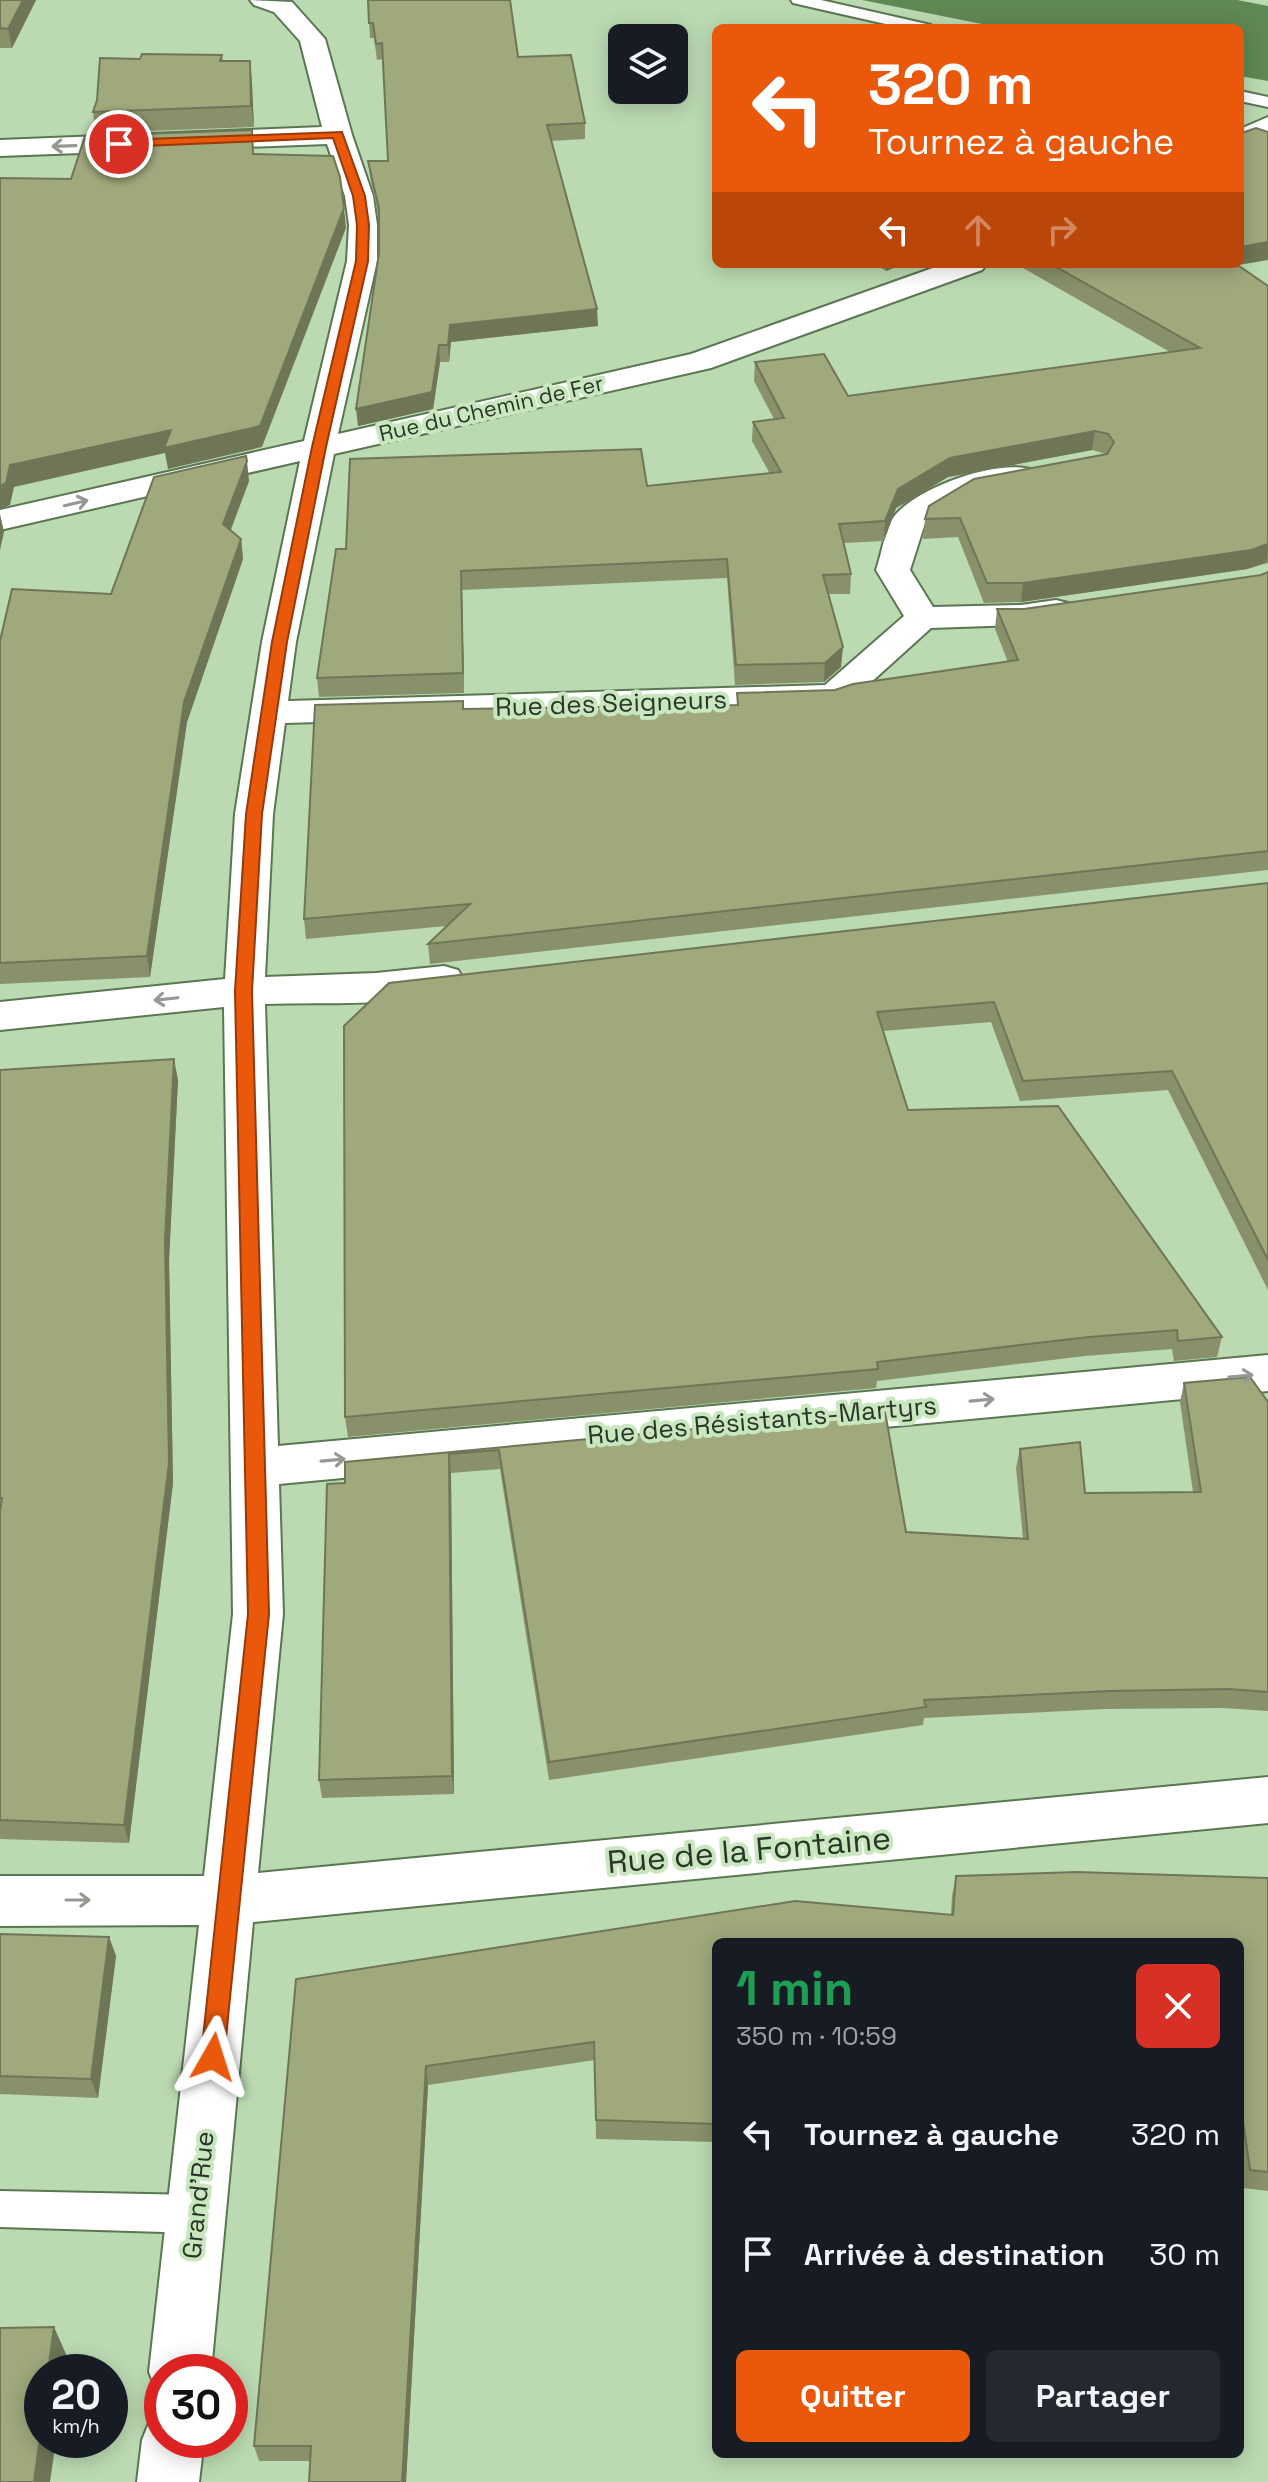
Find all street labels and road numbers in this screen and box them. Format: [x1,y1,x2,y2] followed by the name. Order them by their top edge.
[376,369,606,447] street label: Rue du Chemin de Fer
[495,682,727,724] street label: Rue des Seigneurs
[586,1388,938,1452] street label: Rue des Résistants-Martyrs
[605,1818,893,1882] street label: Rue de la Fontaine
[174,2129,222,2261] street label: Grand'Rue

